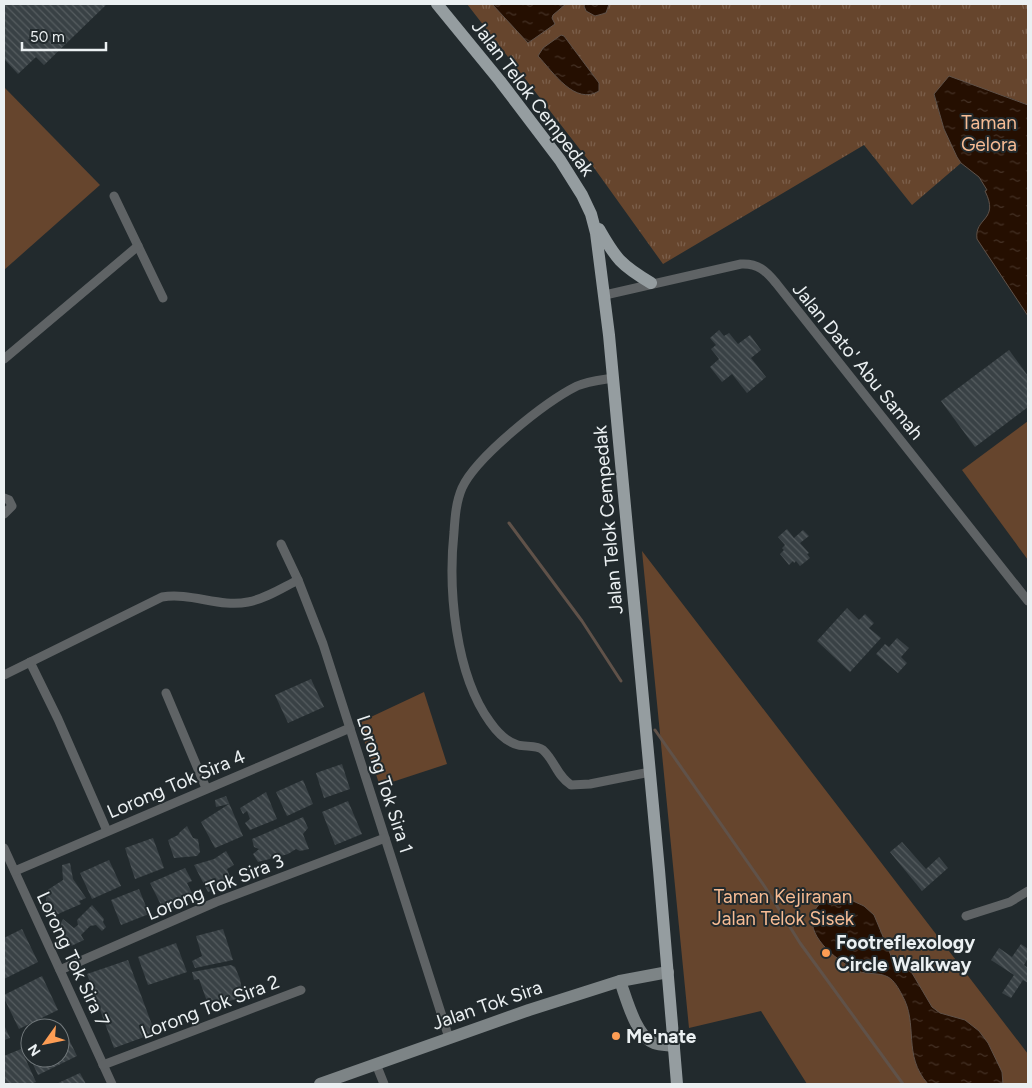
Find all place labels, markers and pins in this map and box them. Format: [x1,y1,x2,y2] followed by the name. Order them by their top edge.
[836,931,975,976] place label: Footreflexology Circle Walkway
[820,947,832,959] marker: Footreflexology Circle Walkway
[626,1025,697,1048] place label: Me'nate
[610,1030,622,1042] marker: Me'nate

